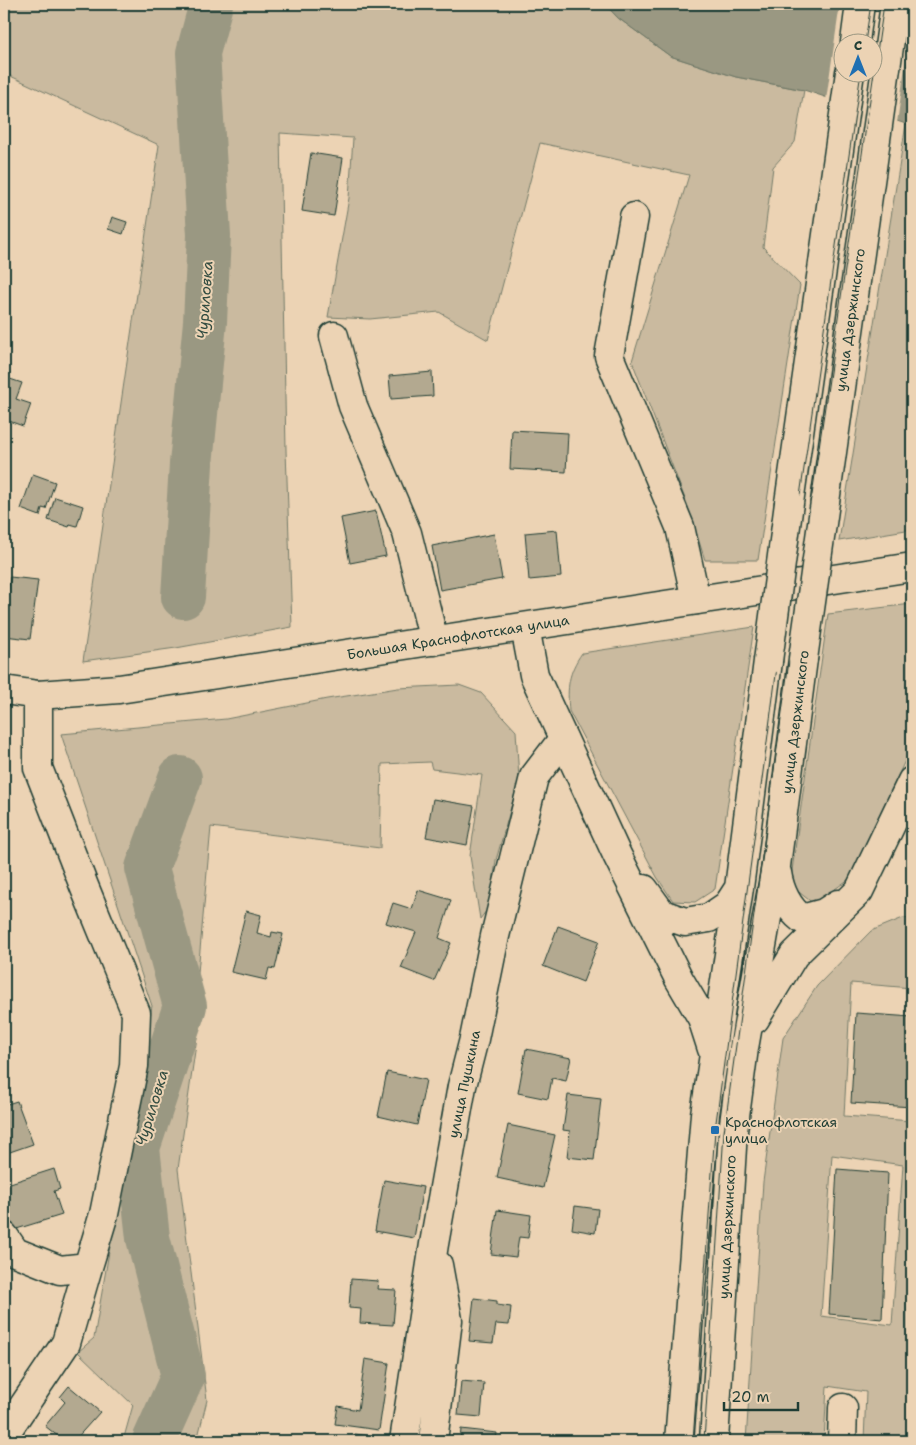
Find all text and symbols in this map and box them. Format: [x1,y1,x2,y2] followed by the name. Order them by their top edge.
[834,32,884,82] north arrow
[854,36,862,54] text: С
[831,247,869,393] street label: улица Дзержинского
[192,260,218,340] water label: Чуриловка
[345,610,571,663] street label: Большая Краснофлотская улица
[777,649,813,795] street label: улица Дзержинского
[444,1028,484,1140] street label: улица Пушкина
[131,1068,173,1148] water label: Чуриловка
[725,1113,837,1147] place label: Краснофлотская улица
[709,1124,721,1136] marker: Краснофлотская улица
[714,1154,740,1300] street label: улица Дзержинского
[724,1380,797,1412] scale bar
[731,1387,770,1407] text: 20 m

